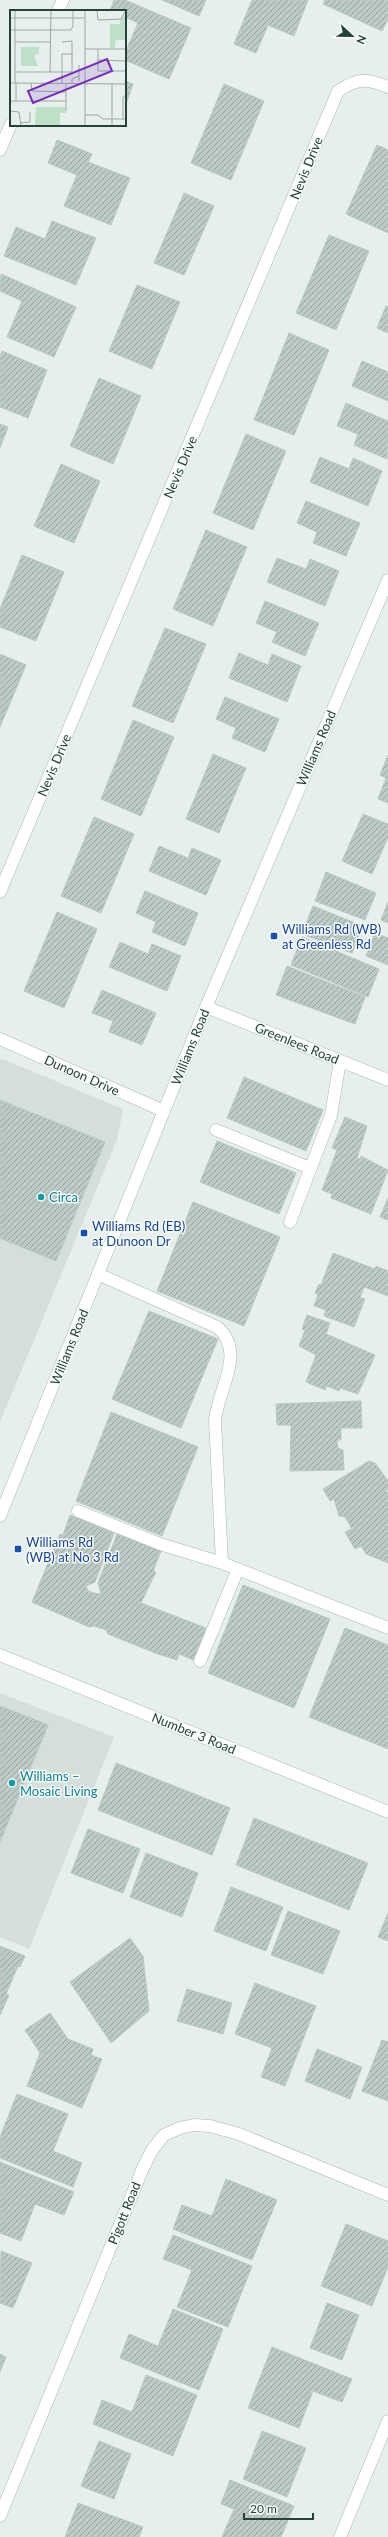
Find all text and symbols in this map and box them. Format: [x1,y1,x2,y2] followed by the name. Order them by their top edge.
[10,10,126,126] inset map
[332,16,372,56] north arrow
[354,34,369,46] text: N
[286,134,326,202] street label: Nevis Drive
[160,433,200,501] street label: Nevis Drive
[293,708,339,788] street label: Williams Road
[34,731,74,799] street label: Nevis Drive
[282,921,381,952] place label: Williams Rd (WB) at Greenless Rd
[269,931,279,941] marker: Williams Rd (WB) at Greenless Rd
[167,1007,213,1087] street label: Williams Road
[253,1019,341,1067] street label: Greenlees Road
[42,1051,122,1099] street label: Dunoon Drive
[49,1189,78,1205] place label: Circa
[36,1192,46,1202] marker: Circa
[92,1218,185,1249] place label: Williams Rd (EB) at Dunoon Dr
[79,1228,89,1238] marker: Williams Rd (EB) at Dunoon Dr
[46,1307,92,1387] street label: Williams Road
[26,1534,119,1565] place label: Williams Rd (WB) at No 3 Rd
[13,1544,23,1554] marker: Williams Rd (WB) at No 3 Rd
[150,1709,238,1757] street label: Number 3 Road
[20,1768,98,1799] place label: Williams – Mosaic Living
[7,1778,17,1788] marker: Williams – Mosaic Living
[104,2179,144,2247] street label: Pigott Road
[244,2495,313,2521] scale bar
[250,2501,277,2516] text: 20 m

